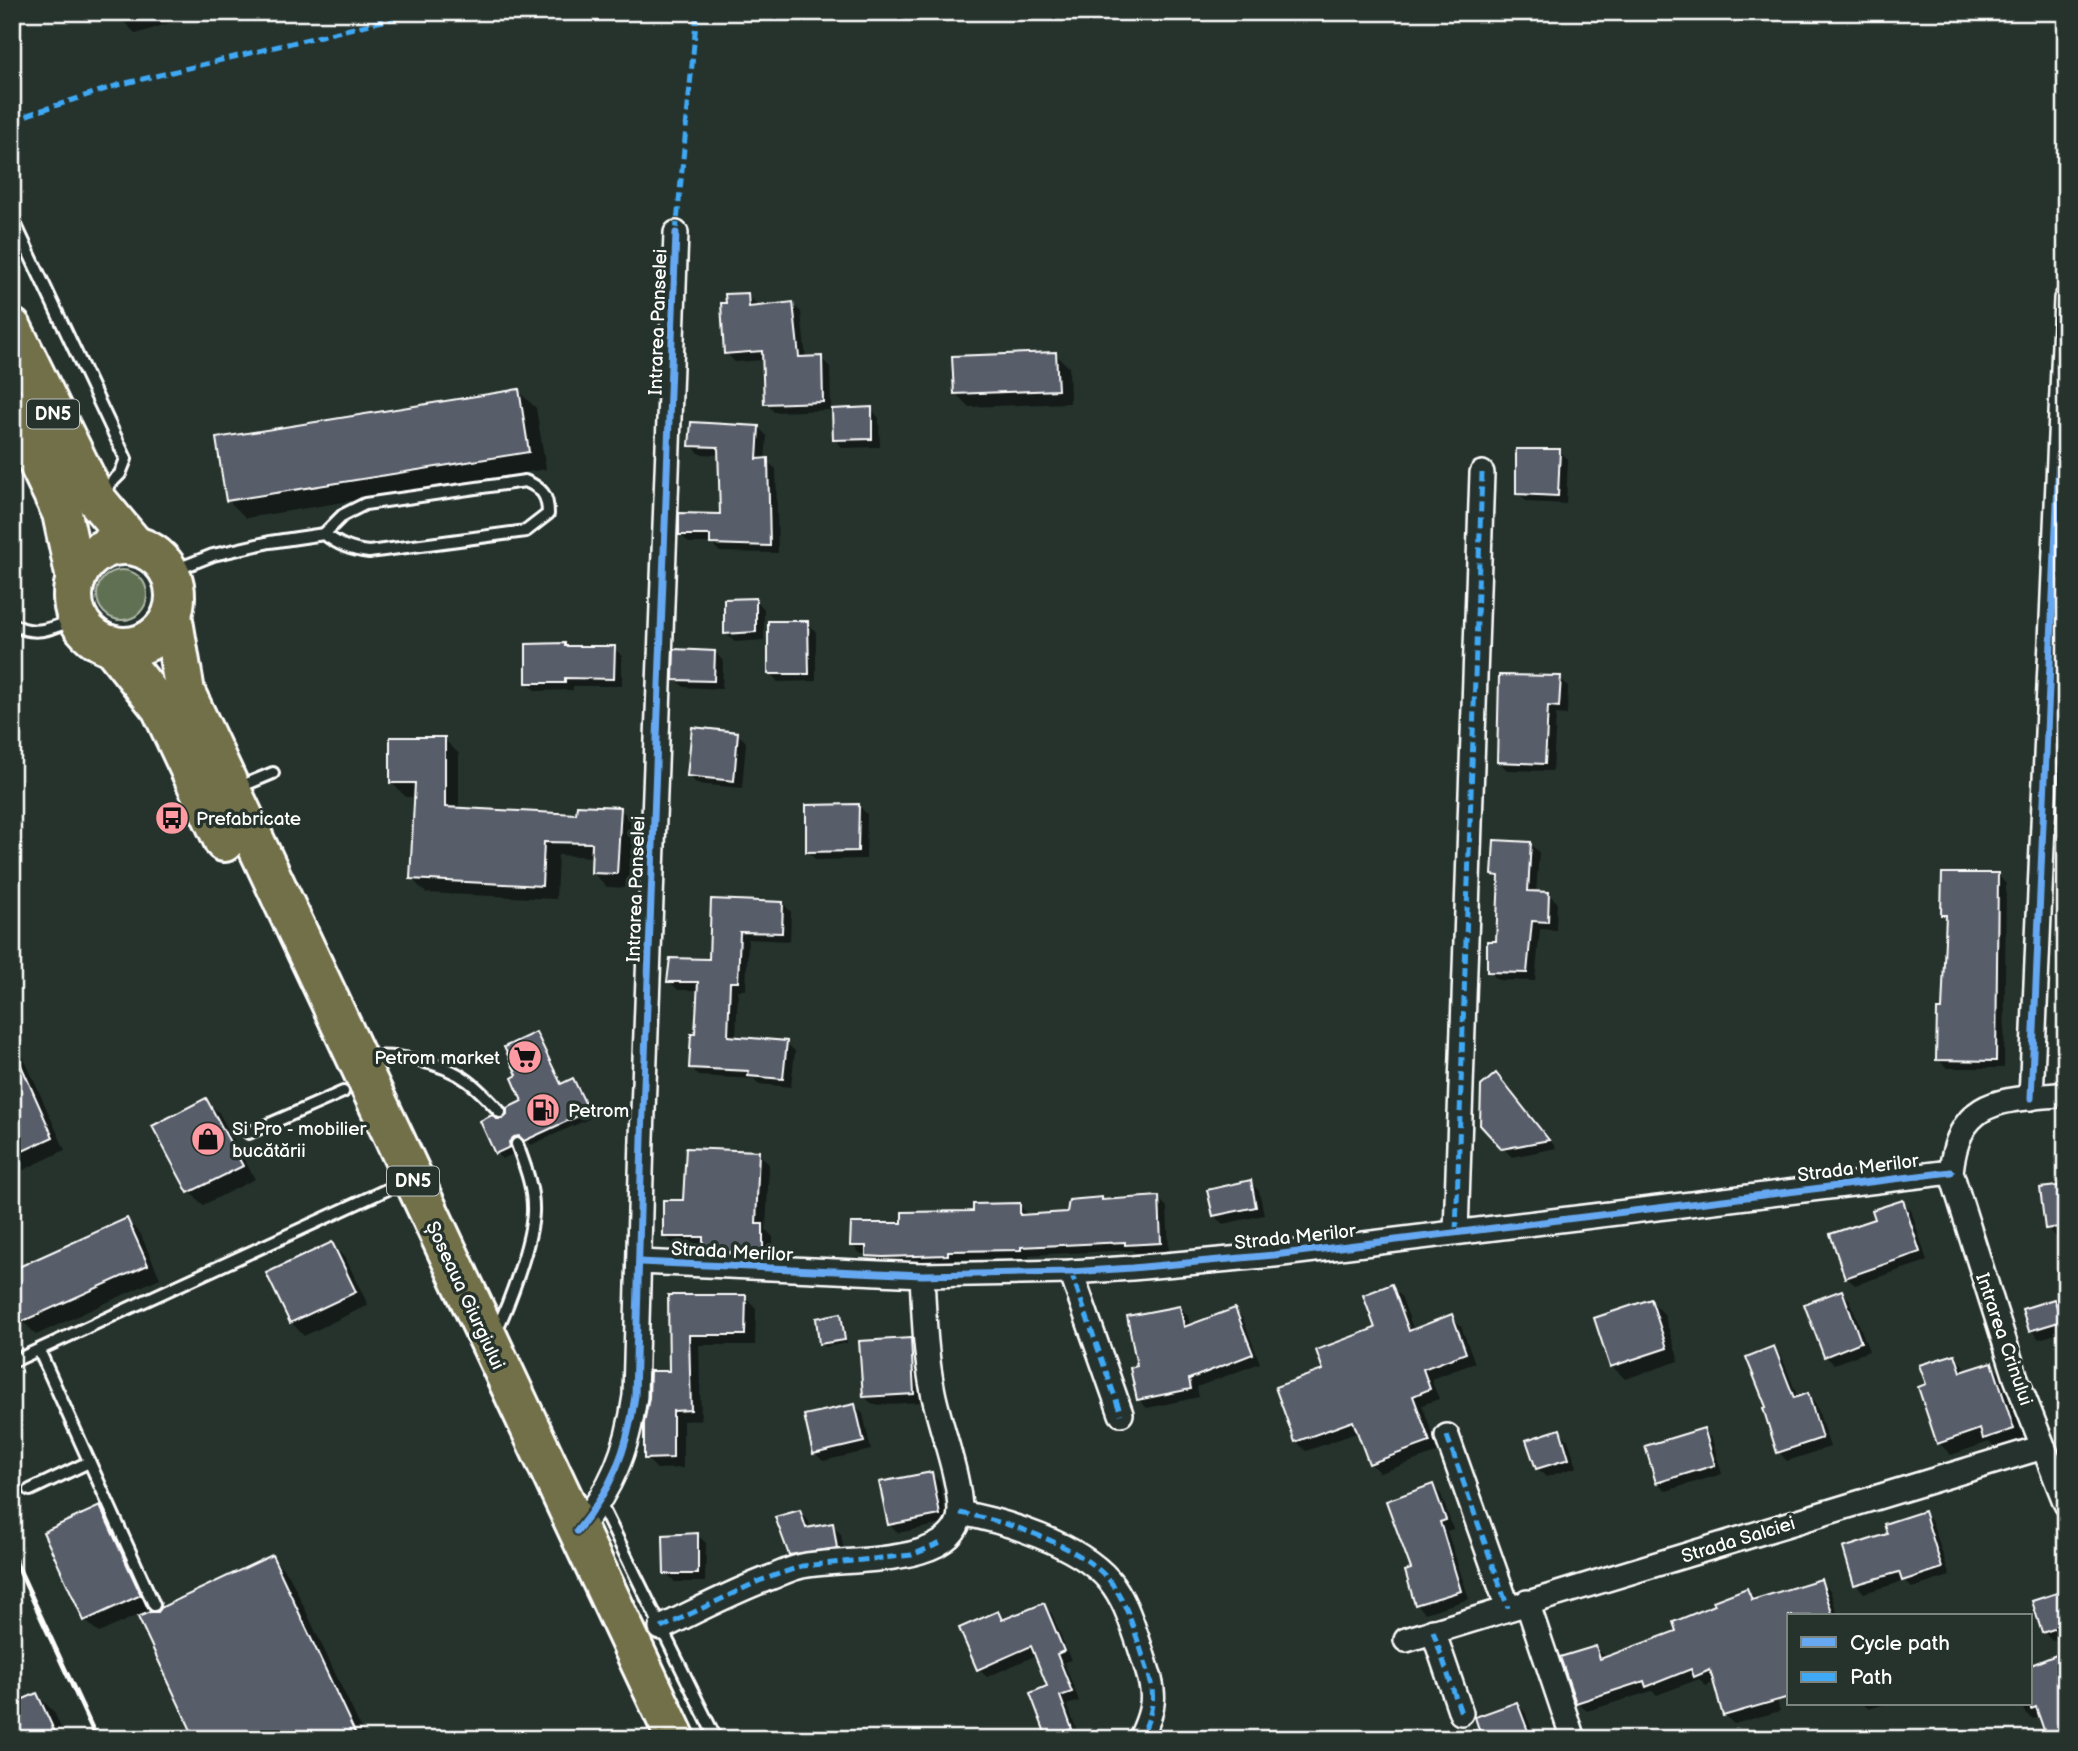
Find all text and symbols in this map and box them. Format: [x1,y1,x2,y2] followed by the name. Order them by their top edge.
[644,248,673,396] street label: Intrarea Panselei
[27,400,79,428] road number: DN5
[153,799,191,837] bus stop icon: Prefabricate
[196,808,301,831] place label: Prefabricate
[622,815,651,963] street label: Intrarea Panselei
[506,1038,544,1076] supermarket icon: Petrom market
[374,1047,500,1070] place label: Petrom market
[524,1091,562,1129] fuel station icon: Petrom
[568,1100,629,1123] place label: Petrom
[232,1118,368,1163] place label: Si Pro - mobilier bucătării
[189,1120,227,1158] shop icon: Si Pro - mobilier bucătării
[1796,1149,1921,1187] street label: Strada Merilor
[387,1166,439,1196] road number: DN5
[420,1218,509,1374] street label: Șoseaua Giurgiului
[1233,1220,1358,1255] street label: Strada Merilor
[670,1238,795,1267] street label: Strada Merilor
[1970,1270,2037,1409] street label: Intrarea Crinului
[1679,1512,1798,1569] street label: Strada Salciei
[1787,1614,2032,1706] legend
[1850,1631,1950,1656] text: Cycle path
[1850,1665,1892,1690] text: Path

